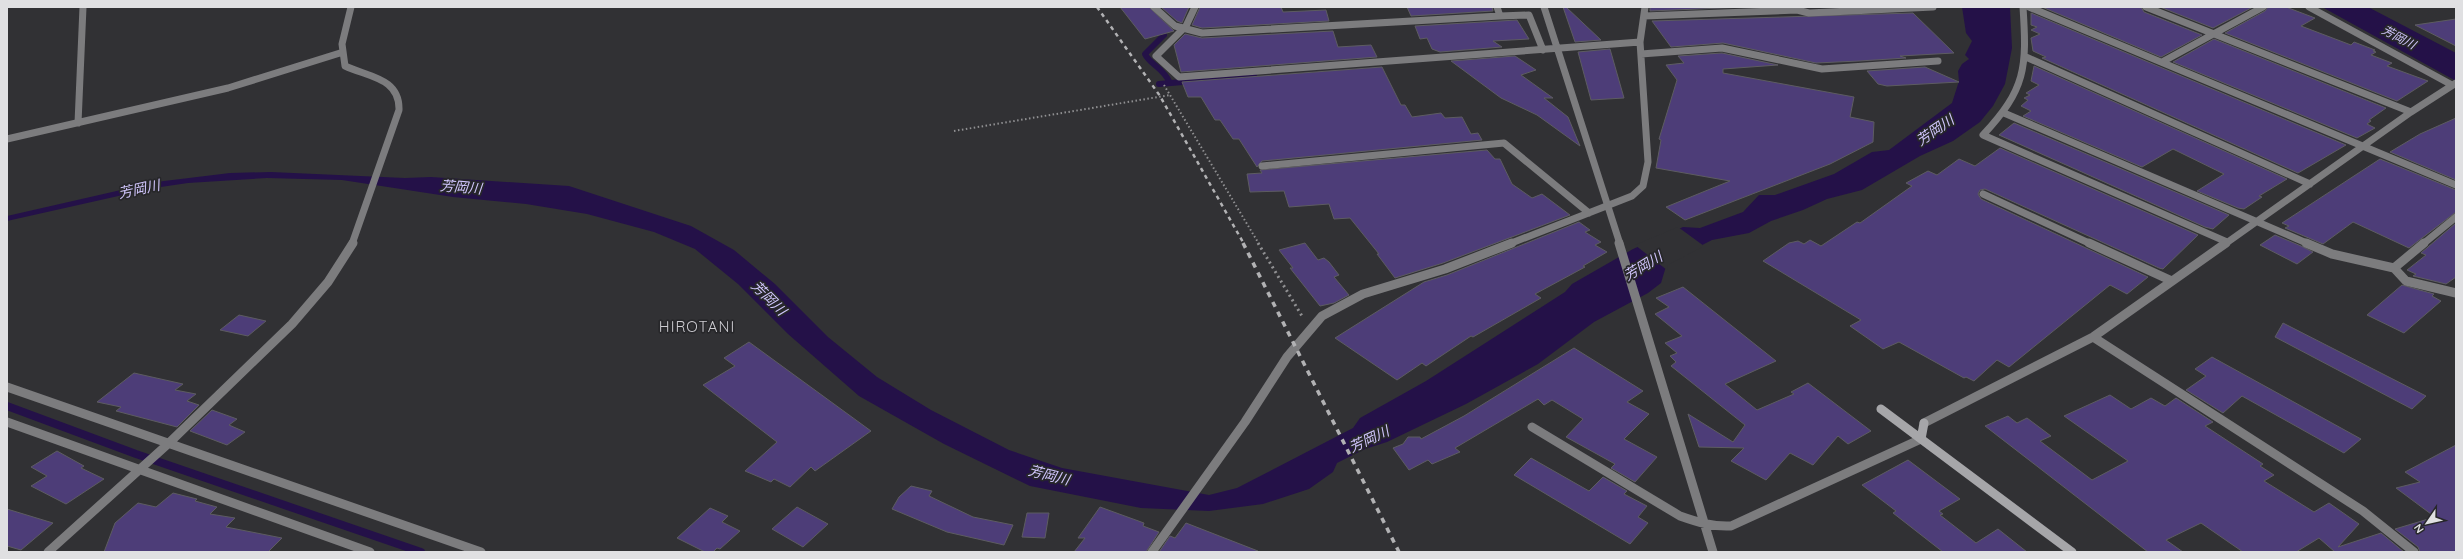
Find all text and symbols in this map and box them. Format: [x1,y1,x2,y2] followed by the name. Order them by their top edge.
[2380,22,2420,53] water label: 芳岡川
[1913,110,1959,149] water label: 芳岡川
[117,175,163,202] water label: 芳岡川
[439,176,485,198] water label: 芳岡川
[1620,246,1667,285] water label: 芳岡川
[748,277,792,321] water label: 芳岡川
[659,317,735,336] district label: HIROTANI
[1346,421,1394,456] water label: 芳岡川
[1026,461,1073,489] water label: 芳岡川
[2407,503,2447,543] north arrow
[2411,521,2427,536] text: N

